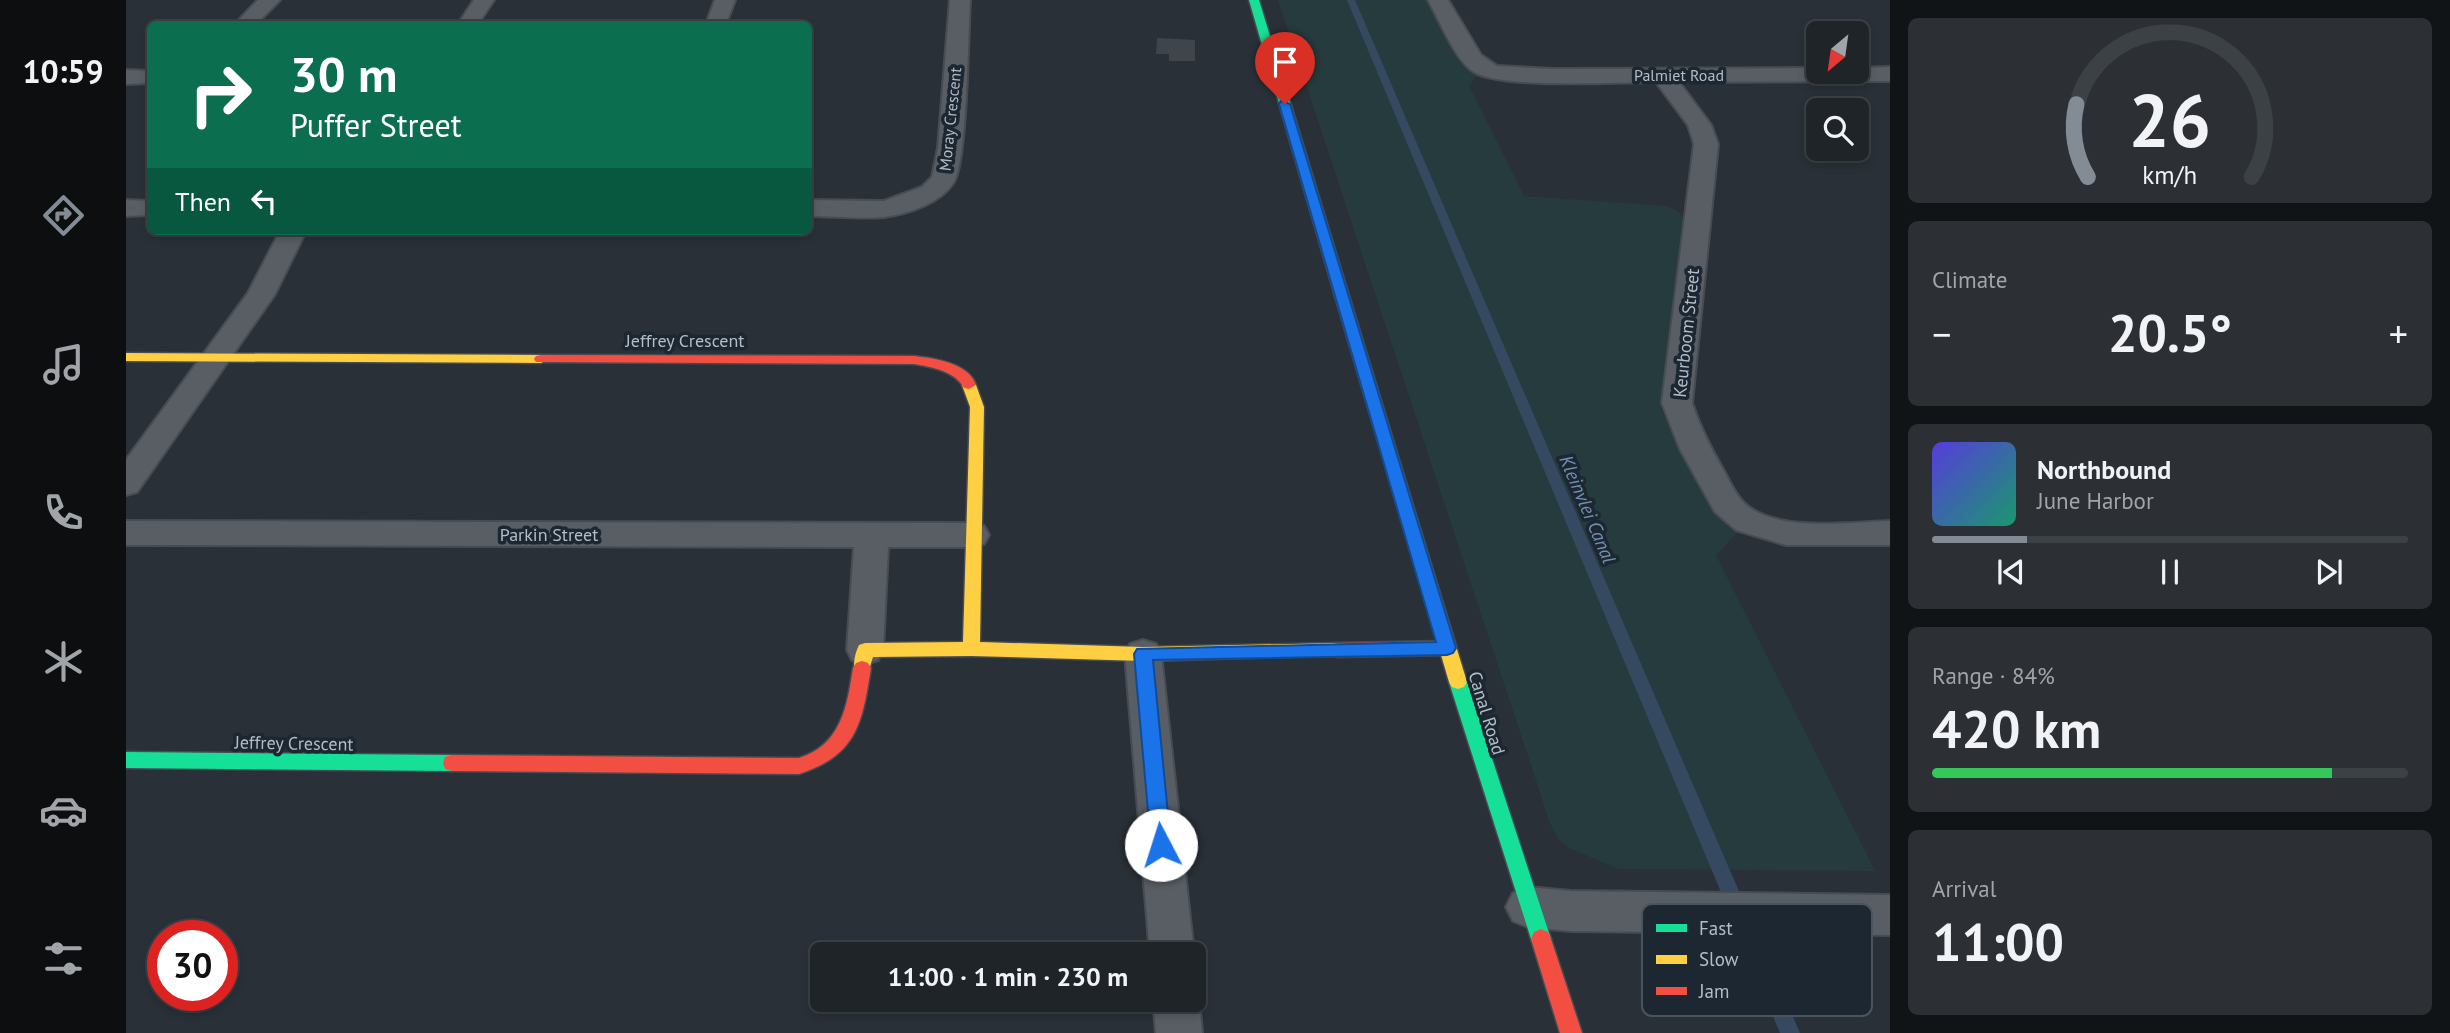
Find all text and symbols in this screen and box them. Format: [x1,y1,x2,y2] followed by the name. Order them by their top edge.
[1806,21,1869,84] north arrow
[1806,21,1869,161] map controls
[1255,32,1315,104] pin
[290,42,397,106] text: 30 m
[1266,43,1304,81] icon: arrive
[175,49,266,140] icon: right
[22,50,104,92] text: 10:59
[1634,65,1724,85] street label: Palmiet Road
[935,66,965,172] street label: Moray Crescent
[2129,73,2211,167] text: 26
[1806,98,1869,161] button: search
[290,104,462,146] text: Puffer Street
[2143,158,2197,190] text: km/h
[245,182,283,220] icon: left
[175,185,231,218] text: Then
[39,191,88,240] icon: directions
[1932,265,2007,294] text: Climate
[1668,267,1704,399] street label: Keurboom Street
[2108,299,2232,366] text: 20.5°
[1932,309,1951,358] text: −
[2389,309,2408,358] text: +
[625,329,744,352] street label: Jeffrey Crescent
[39,340,88,389] icon: music
[1554,451,1622,567] water label: Kleinvlei Canal
[2037,453,2171,486] text: Northbound
[2037,486,2154,515] text: June Harbor
[39,488,88,537] icon: phone
[500,523,598,546] street label: Parkin Street
[1992,553,2030,591] icon: previous
[2151,553,2189,591] icon: pause
[2310,553,2348,591] icon: next
[39,637,88,686] icon: climate
[1932,661,2055,690] text: Range · 84%
[1463,669,1511,757] street label: Canal Road
[1932,695,2101,762] text: 420 km
[233,730,354,756] street label: Jeffrey Crescent
[39,786,88,835] icon: car
[1124,808,1198,882] position arrow
[1932,874,1996,903] text: Arrival
[1642,904,1872,1016] legend
[1932,908,2064,975] text: 11:00
[1699,916,1733,940] text: Fast
[147,920,238,1011] speed limit sign: 30
[39,934,88,983] icon: filters
[1699,947,1739,971] text: Slow
[888,960,1128,993] text: 11:00 · 1 min · 230 m
[1698,979,1729,1003] text: Jam

